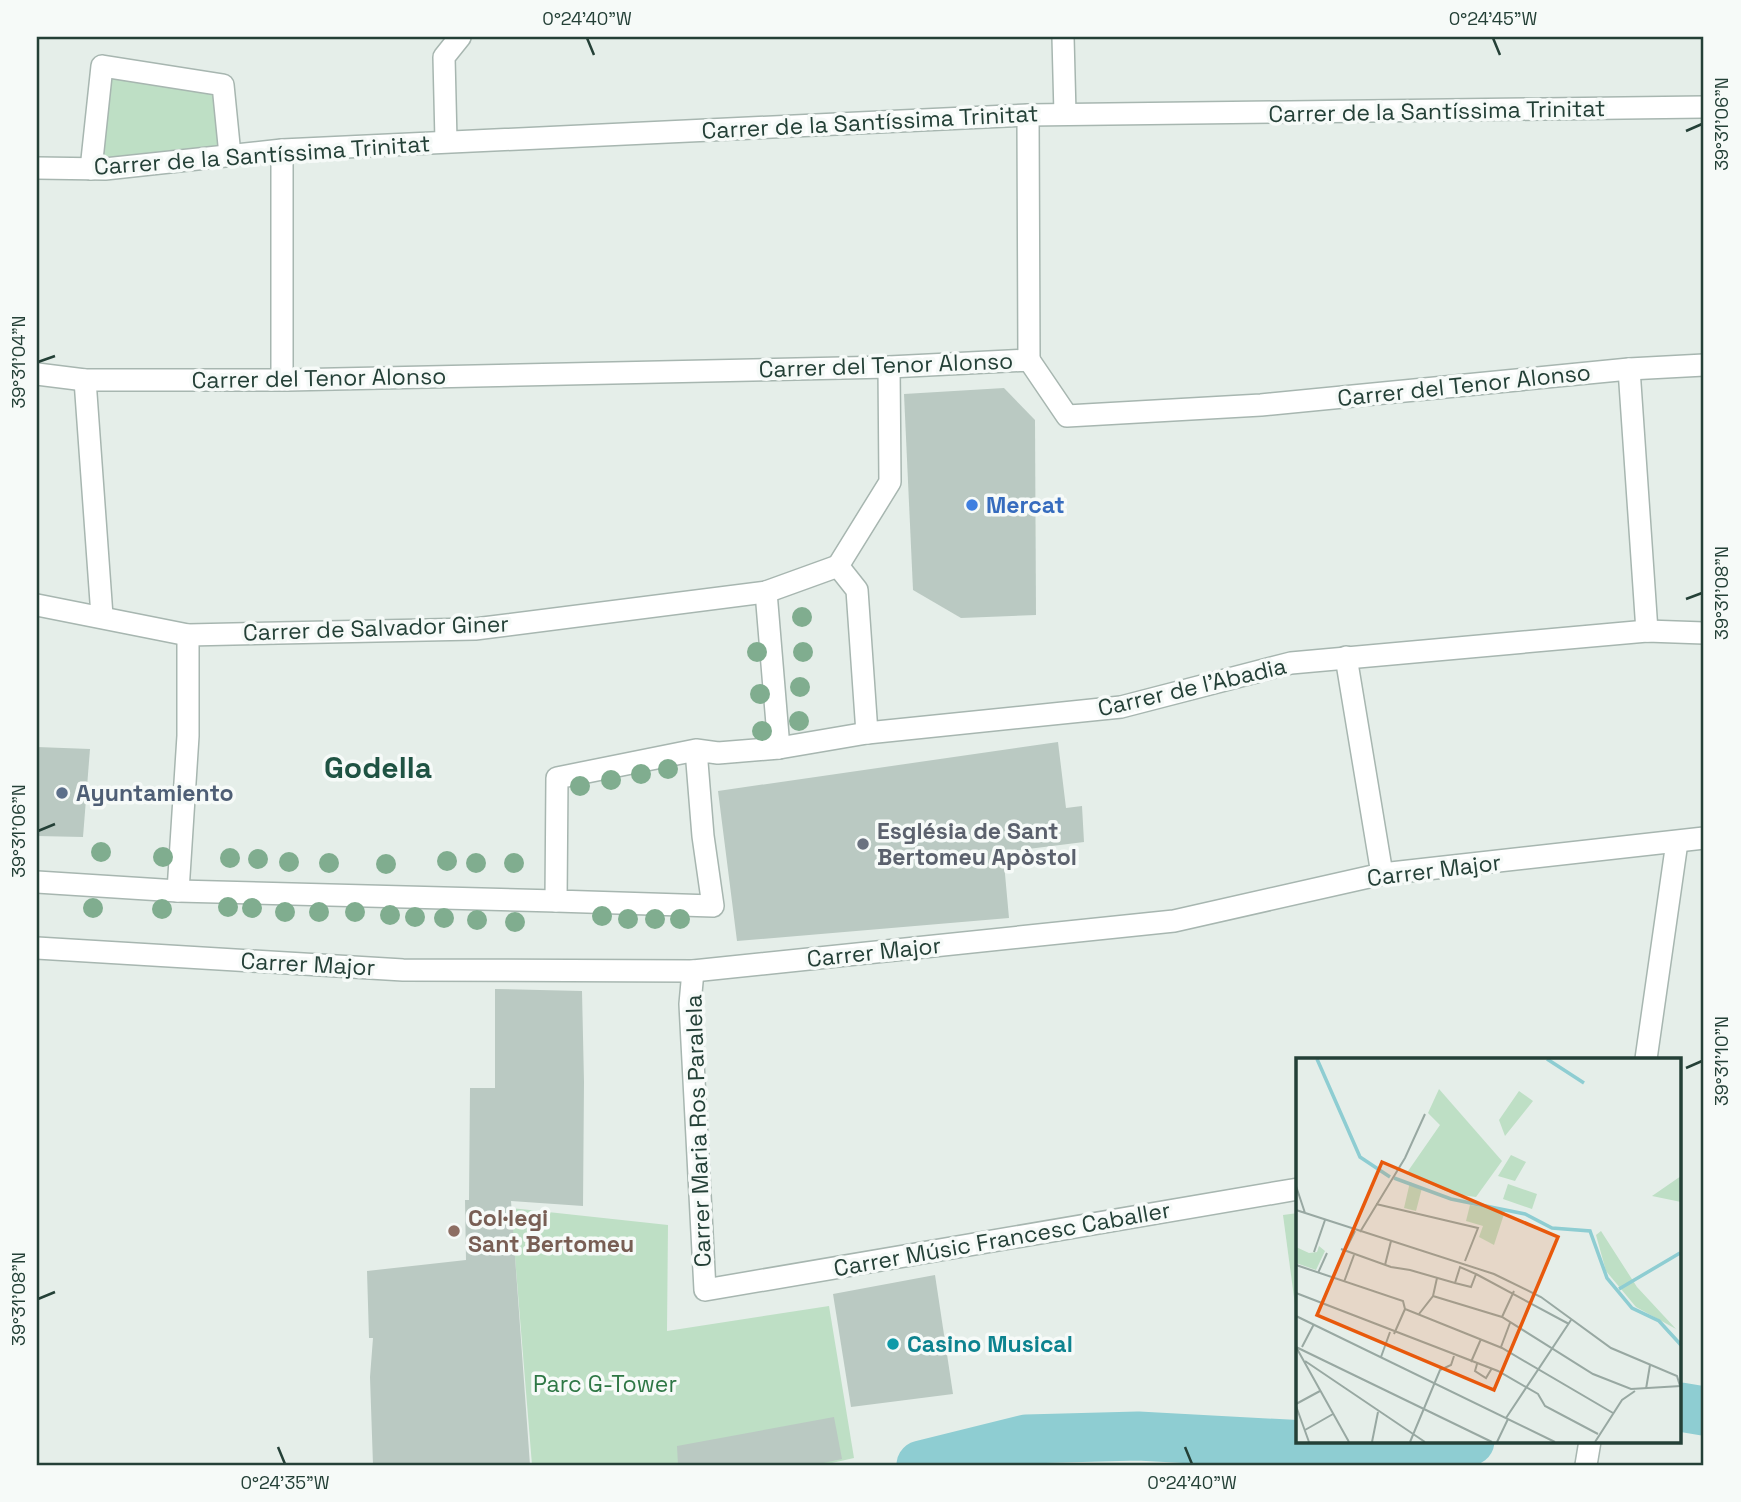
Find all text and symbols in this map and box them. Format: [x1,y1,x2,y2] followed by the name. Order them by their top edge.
[542,7,632,30] text: 0°24'40"W
[1449,7,1538,30] text: 0°24'45"W
[1710,77,1733,171] text: 39°31'06"N
[1268,93,1606,129] street label: Carrer de la Santíssima Trinitat
[701,98,1039,146] street label: Carrer de la Santíssima Trinitat
[93,128,431,182] street label: Carrer de la Santíssima Trinitat
[7,315,30,409] text: 39°31'04"N
[758,346,1014,384] street label: Carrer del Tenor Alonso
[1336,357,1592,413] street label: Carrer del Tenor Alonso
[191,361,447,395] street label: Carrer del Tenor Alonso
[986,490,1065,520] place label: Mercat
[964,497,980,513] marker: Mercat
[1710,546,1733,640] text: 39°31'08"N
[242,608,510,648] street label: Carrer de Salvador Giner
[1095,651,1289,723] street label: Carrer de l'Abadia
[324,748,432,787] district label: Godella
[76,778,234,808] place label: Ayuntamiento
[7,784,30,878] text: 39°31'06"N
[54,785,70,801] marker: Ayuntamiento
[877,816,1077,872] place label: Església de Sant Bertomeu Apòstol
[855,836,871,852] marker: Església de Sant Bertomeu Apòstol
[1365,847,1503,893] street label: Carrer Major
[805,930,943,974] street label: Carrer Major
[240,945,376,983] street label: Carrer Major
[678,994,718,1268] street label: Carrer Maria Ros Paralela
[1710,1016,1733,1106] text: 39°31'10"N
[1296,1058,1682,1442] inset map
[831,1195,1173,1283] street label: Carrer Músic Francesc Caballer
[468,1203,634,1259] place label: Col·legi Sant Bertomeu
[446,1223,462,1239] marker: Col·legi Sant Bertomeu
[7,1252,30,1346] text: 39°31'08"N
[907,1329,1073,1359] place label: Casino Musical
[885,1336,901,1352] marker: Casino Musical
[533,1369,677,1399] park label: Parc G-Tower
[241,1471,330,1494] text: 0°24'35"W
[1147,1471,1237,1494] text: 0°24'40"W

